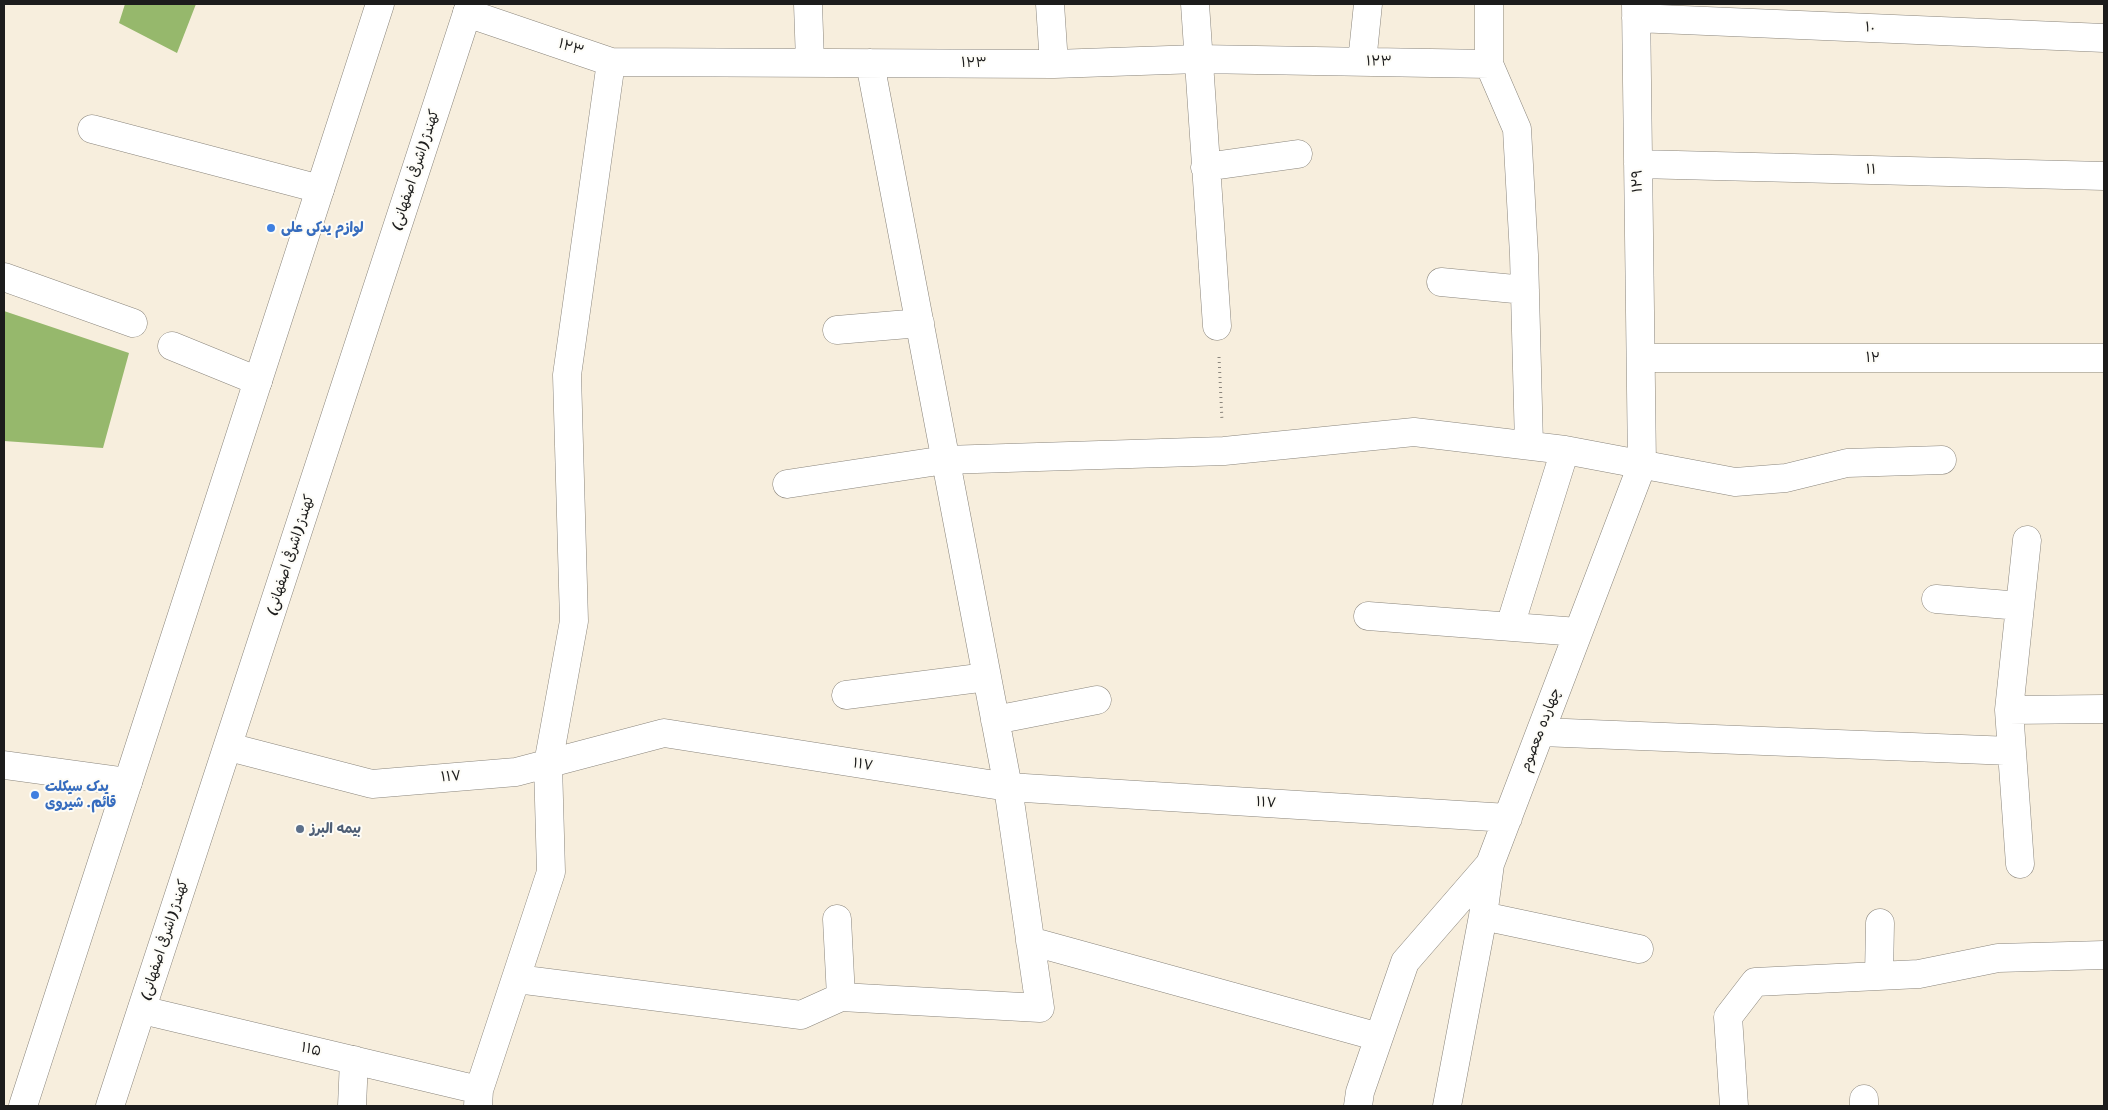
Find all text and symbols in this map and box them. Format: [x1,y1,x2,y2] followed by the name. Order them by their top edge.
[1865,19,1875,37] street label: ۱۰
[556,36,586,60] street label: ۱۲۳
[1366,53,1392,71] street label: ۱۲۳
[961,55,987,71] street label: ۱۲۳
[389,108,443,232] street label: کهندژ (اشرفی اصفهانی)
[1866,162,1876,178] street label: ۱۱
[1629,169,1647,193] street label: ۱۲۹
[281,220,364,236] place label: لوازم یدکی علی
[265,222,277,234] marker: لوازم یدکی علی
[1866,350,1880,366] street label: ۱۲
[264,493,318,617] street label: کهندژ (اشرفی اصفهانی)
[1517,686,1565,774] street label: چهارده معصوم
[852,755,874,775] street label: ۱۱۷
[440,768,462,786] street label: ۱۱۷
[45,779,116,812] place label: یدک سیکلت قائم. شیروی
[29,789,41,801] marker: یدک سیکلت قائم. شیروی
[1255,794,1277,812] street label: ۱۱۷
[310,821,361,837] place label: بیمه البرز
[294,823,306,835] marker: بیمه البرز
[138,878,192,1002] street label: کهندژ (اشرفی اصفهانی)
[299,1040,323,1060] street label: ۱۱۵

